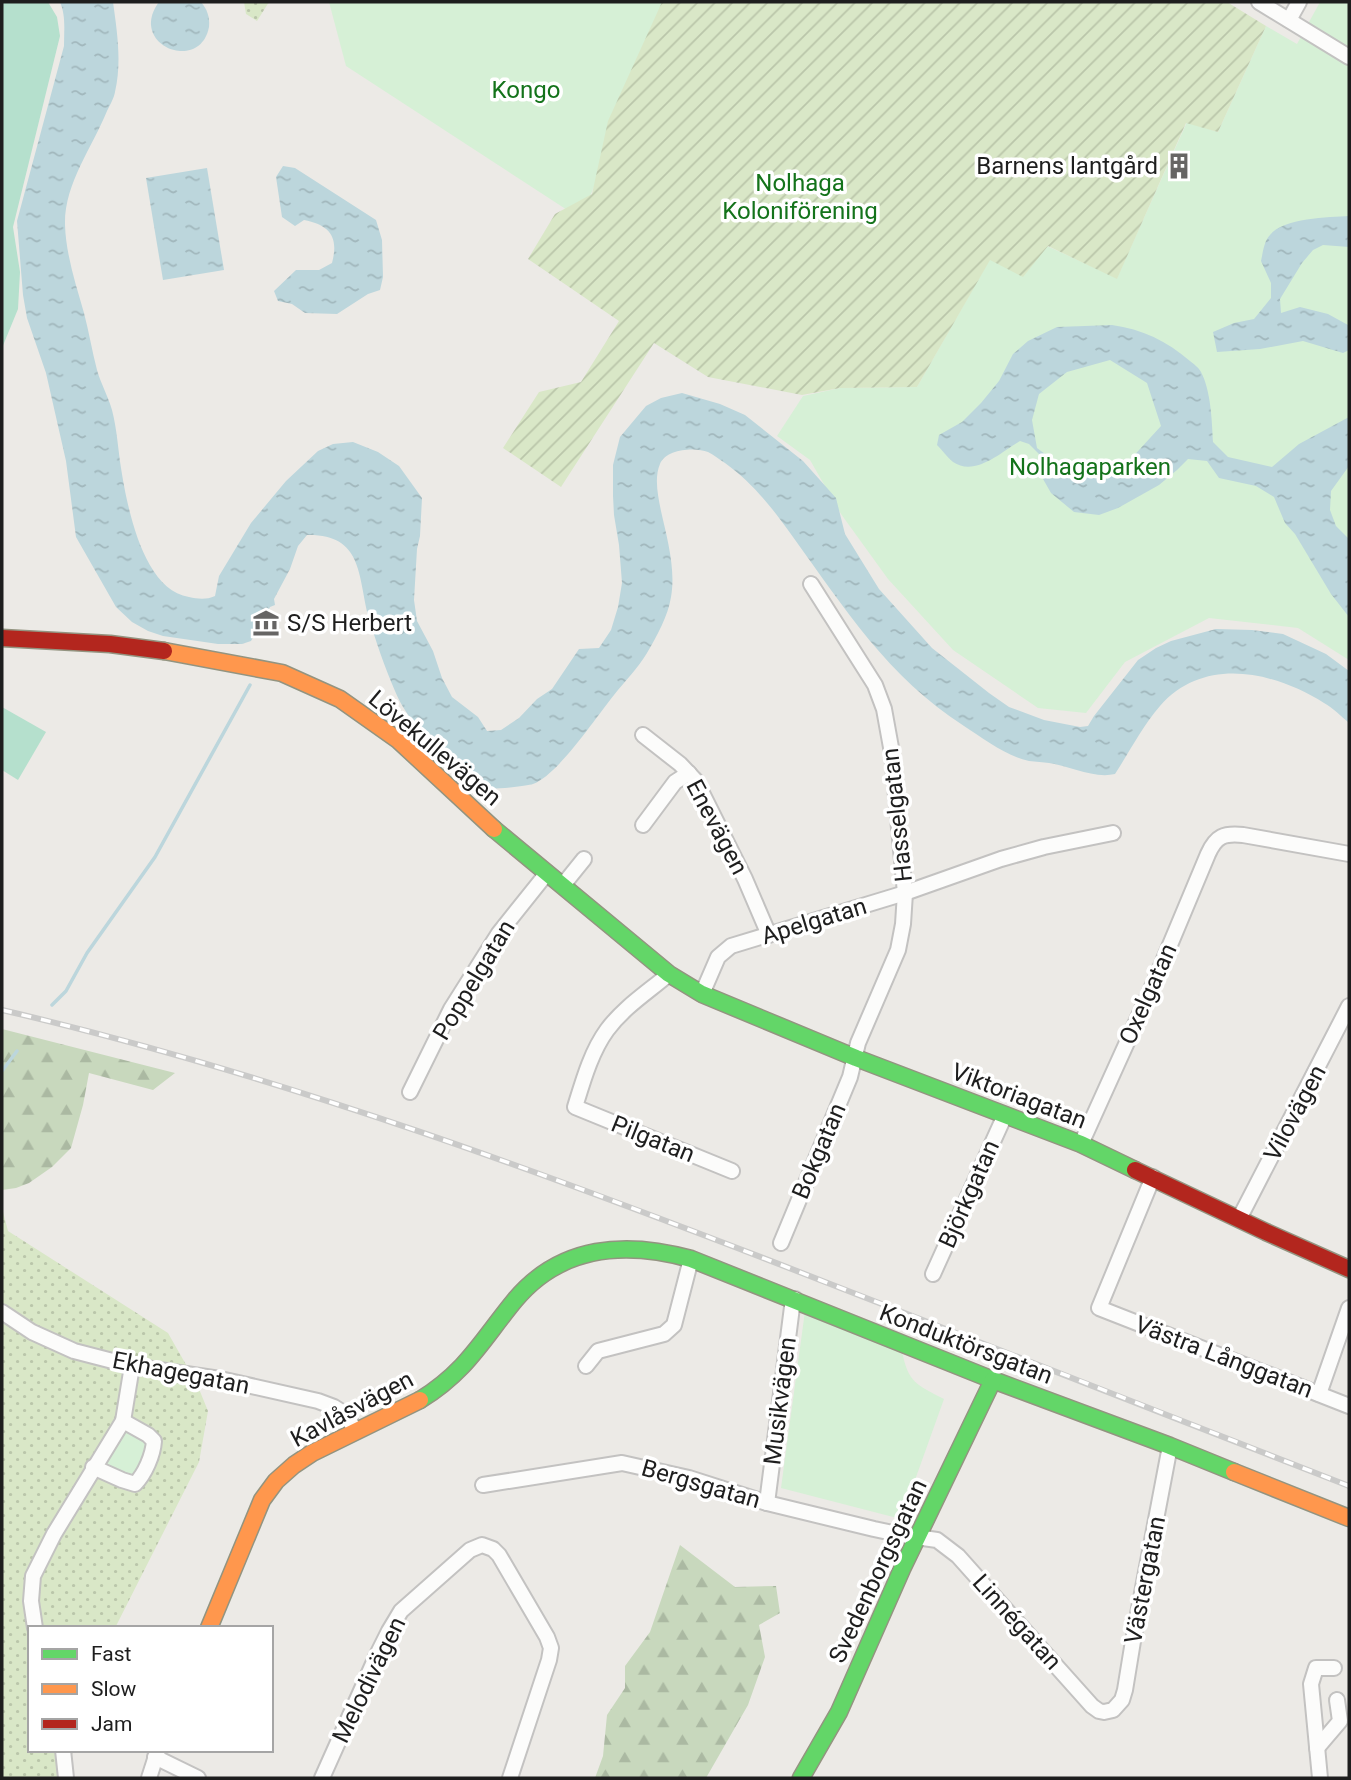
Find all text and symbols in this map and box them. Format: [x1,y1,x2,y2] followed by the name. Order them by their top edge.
[492,76,560,104] park label: Kongo
[1164,151,1194,181] building icon: Barnens lantgård
[976,152,1158,180] place label: Barnens lantgård
[722,169,878,225] park label: Nolhaga Koloniförening
[1009,453,1171,481] park label: Nolhagaparken
[251,608,281,638] museum icon: S/S Herbert
[287,609,412,637] place label: S/S Herbert
[363,684,507,812] street label: Lövekullevägen
[876,747,918,883] street label: Hasselgatan
[680,775,754,879] street label: Enevägen
[758,892,870,950] street label: Apelgatan
[427,915,521,1045] street label: Poppelgatan
[1113,939,1183,1049] street label: Oxelgatan
[948,1057,1090,1135] street label: Viktoriagatan
[1258,1060,1332,1166] street label: Vilovägen
[786,1099,852,1203] street label: Bokgatan
[607,1110,699,1168] street label: Pilgatan
[933,1136,1005,1252] street label: Björkgatan
[875,1298,1057,1390] street label: Konduktörsgatan
[1131,1310,1317,1404] street label: Västra Långgatan
[758,1336,802,1466] street label: Musikvägen
[110,1346,252,1400] street label: Ekhagegatan
[286,1365,418,1453] street label: Kavlåsvägen
[638,1454,764,1514] street label: Bergsgatan
[823,1475,933,1667] street label: Svedenborgsgatan
[1119,1514,1171,1646] street label: Västergatan
[967,1569,1067,1675] street label: Linnégatan
[326,1612,412,1748] street label: Melodivägen
[28,1626,273,1752] legend
[91,1642,132,1666] text: Fast
[91,1677,137,1701] text: Slow
[91,1712,132,1736] text: Jam

